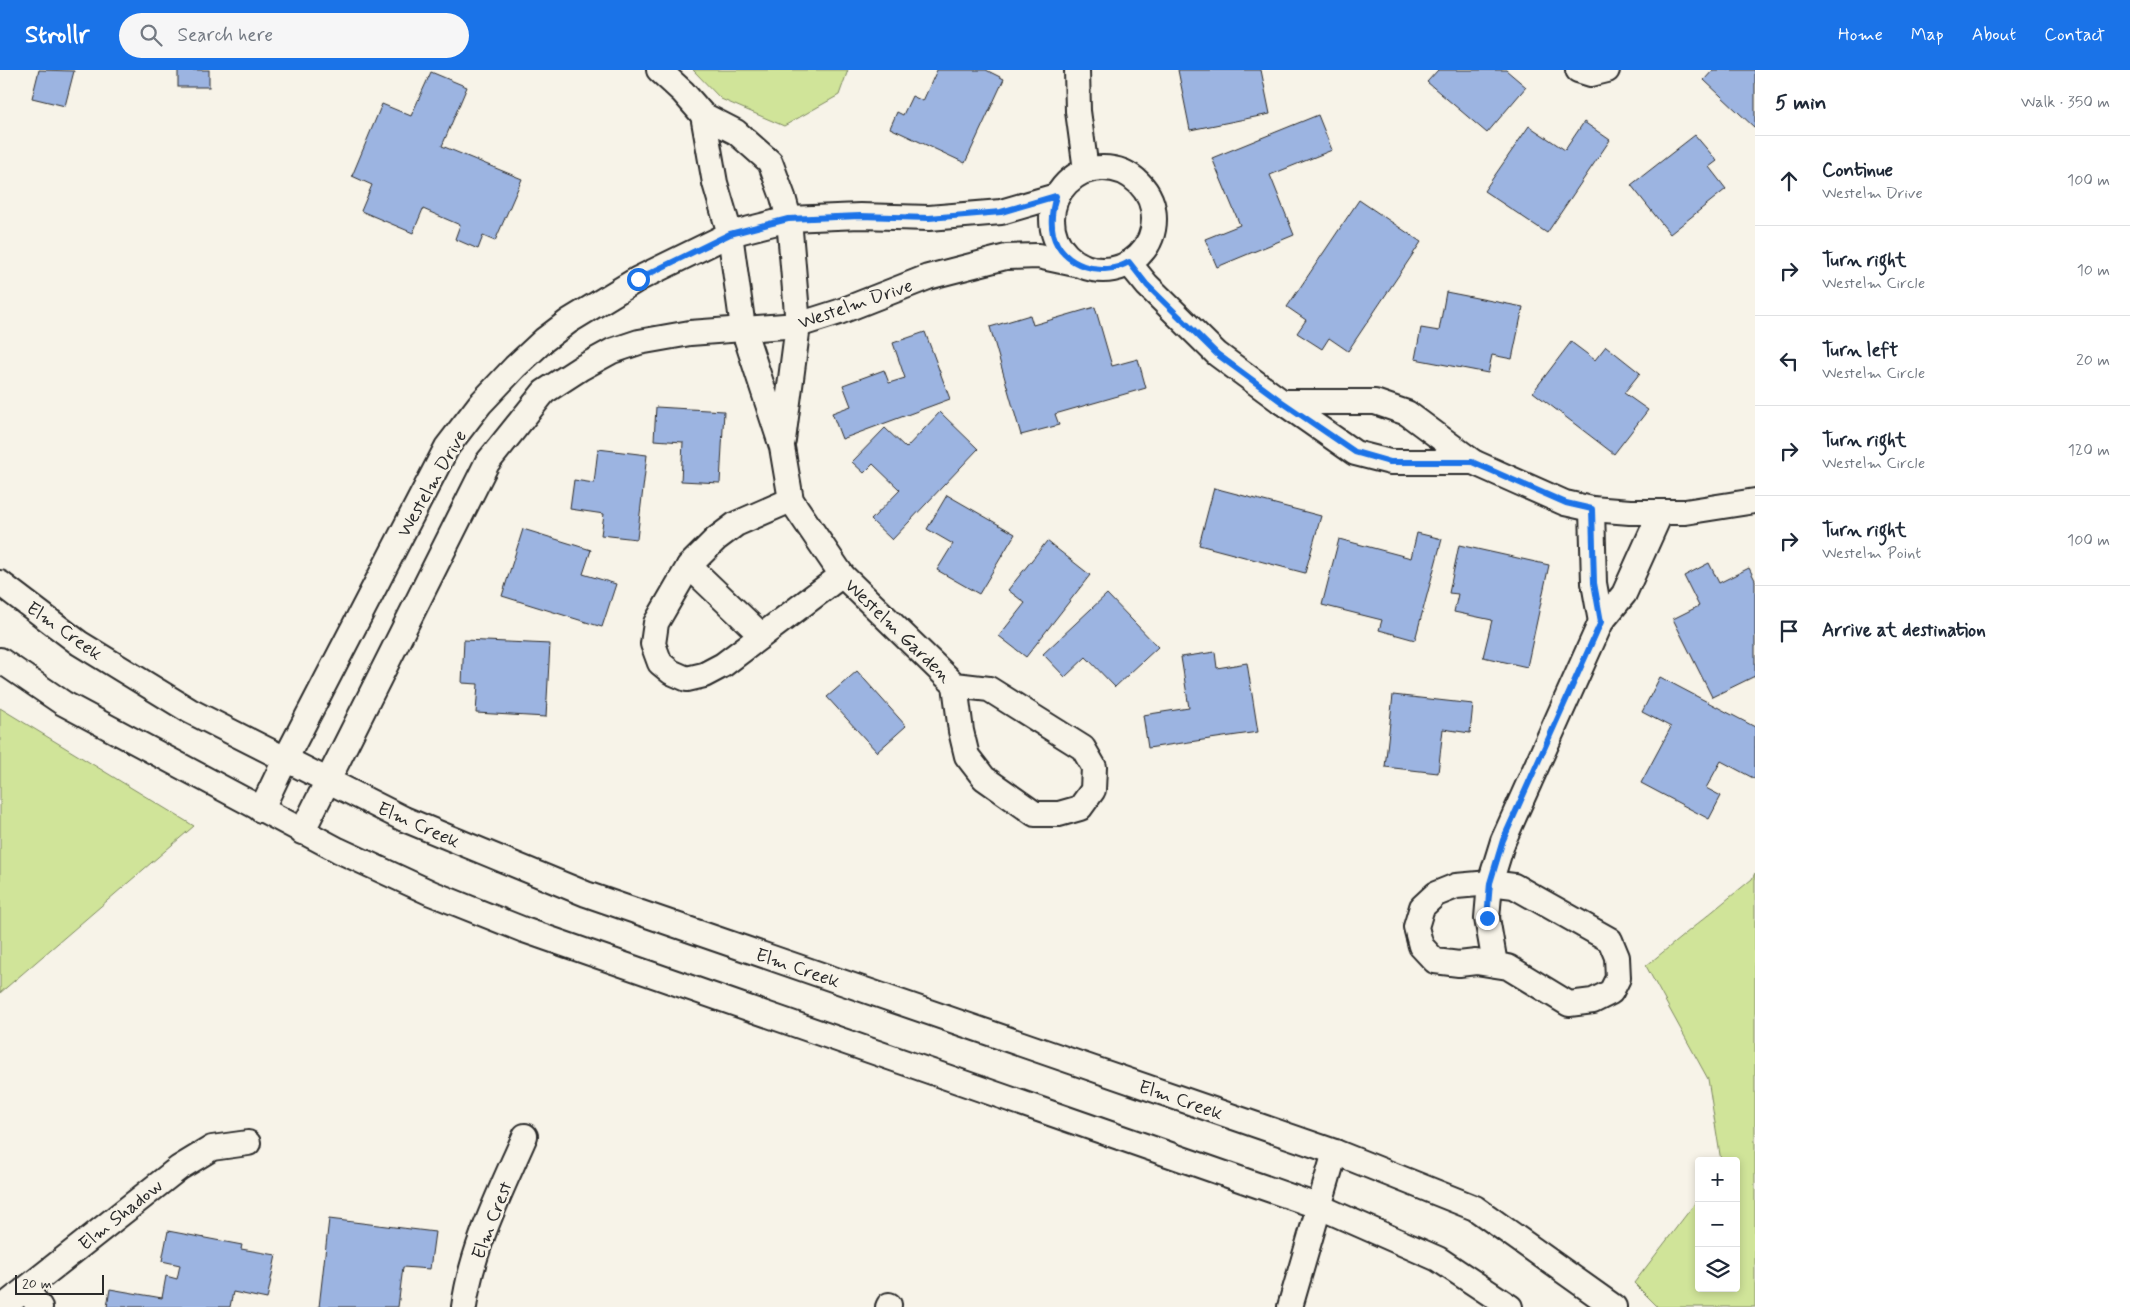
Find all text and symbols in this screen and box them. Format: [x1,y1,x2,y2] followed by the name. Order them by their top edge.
[119,13,469,58] search box
[25,20,89,51] text: Strollr
[137,21,165,49] icon: search
[177,23,273,48] text: Search here
[1838,23,1883,47] text: Home
[1911,23,1944,47] text: Map
[1972,23,2016,47] text: About
[2044,23,2105,47] text: Contact
[1775,89,1827,117] text: 5 min
[2021,92,2110,113] text: Walk · 350 m
[1822,158,1893,183] text: Continue
[1775,167,1803,195] icon: ahead
[2067,170,2110,191] text: 100 m
[1822,183,1923,204] text: Westelm Drive
[1822,248,1906,273] text: Turn right
[1775,257,1803,285] icon: right
[2077,260,2110,281] text: 10 m
[627,268,650,291] route start
[795,273,916,336] street label: Westelm Drive
[1822,273,1925,294] text: Westelm Circle
[1822,338,1898,363] text: Turn left
[1775,347,1803,375] icon: left
[2076,350,2110,371] text: 20 m
[1822,363,1925,384] text: Westelm Circle
[392,426,473,542] street label: Westelm Drive
[1822,428,1906,453] text: Turn right
[1775,437,1803,465] icon: right
[2068,440,2110,461] text: 120 m
[1822,453,1925,474] text: Westelm Circle
[1822,518,1906,543] text: Turn right
[1775,527,1803,555] icon: right
[2067,530,2110,551] text: 100 m
[1822,543,1921,564] text: Westelm Point
[839,573,957,689] street label: Westelm Garden
[21,596,107,667] street label: Elm Creek
[1775,617,1803,645] icon: arrive
[1822,618,1986,643] text: Arrive at destination
[373,796,464,855] street label: Elm Creek
[1476,907,1499,930] route end
[752,942,843,995] street label: Elm Creek
[1135,1074,1226,1127] street label: Elm Creek
[1695,1157,1740,1292] map controls
[1695,1157,1740,1202] button: +
[74,1174,168,1257] street label: Elm Shadow
[466,1178,519,1263] street label: Elm Crest
[1695,1202,1740,1247] button: −
[1695,1247,1740,1292] button: layers
[15,1272,104,1295] scale bar
[22,1275,52,1293] text: 20 m

